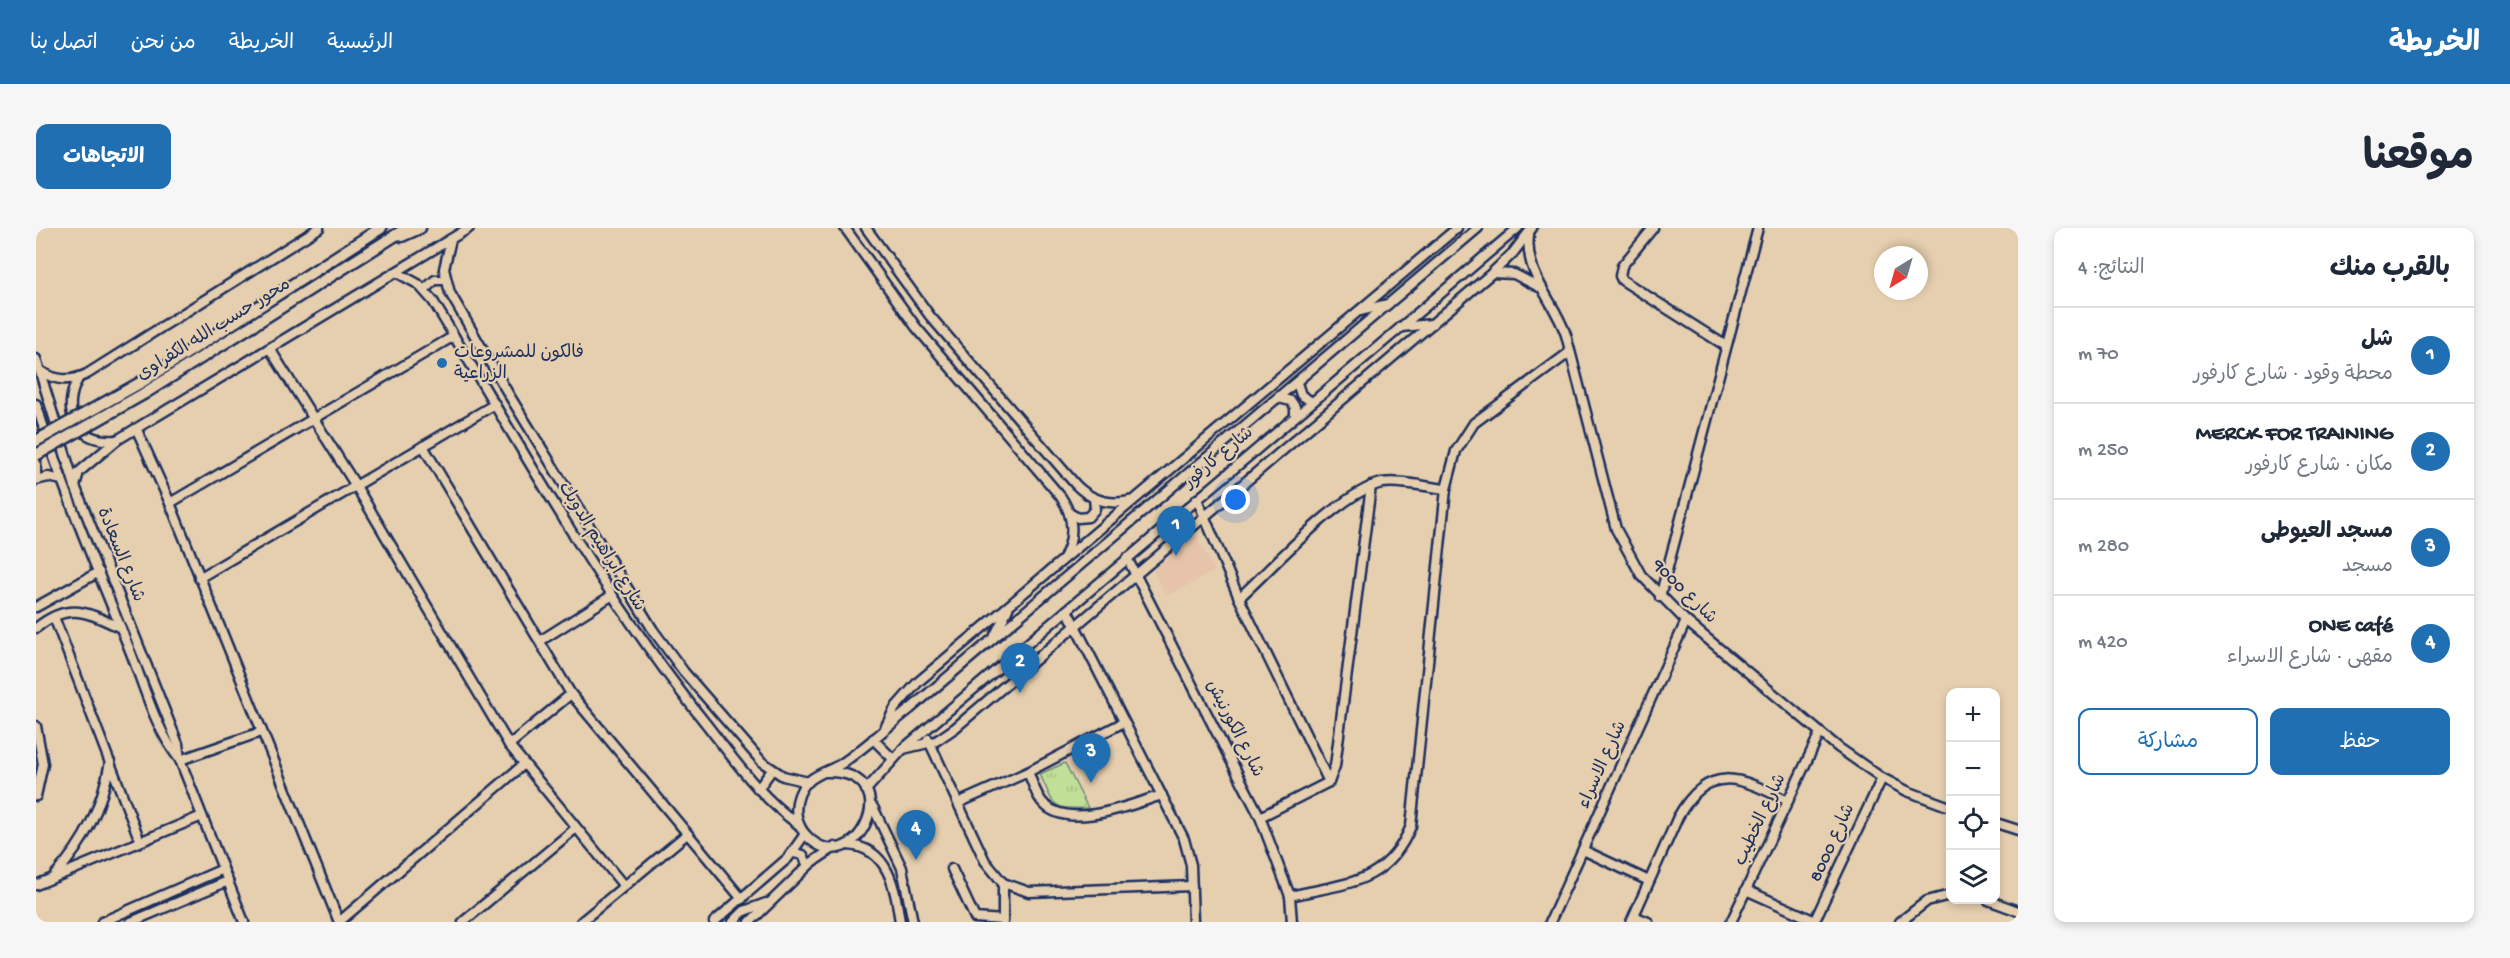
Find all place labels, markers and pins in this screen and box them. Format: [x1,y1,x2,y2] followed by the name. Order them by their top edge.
[454,343,584,385] place label: فالكون للمشروعات الزراعية
[435,356,449,370] marker: فالكون للمشروعات الزراعية
[1156,506,1196,556] pin: 1
[1000,644,1040,693] pin: 2
[1072,734,1110,783] pin: 3
[896,810,936,860] pin: 4

